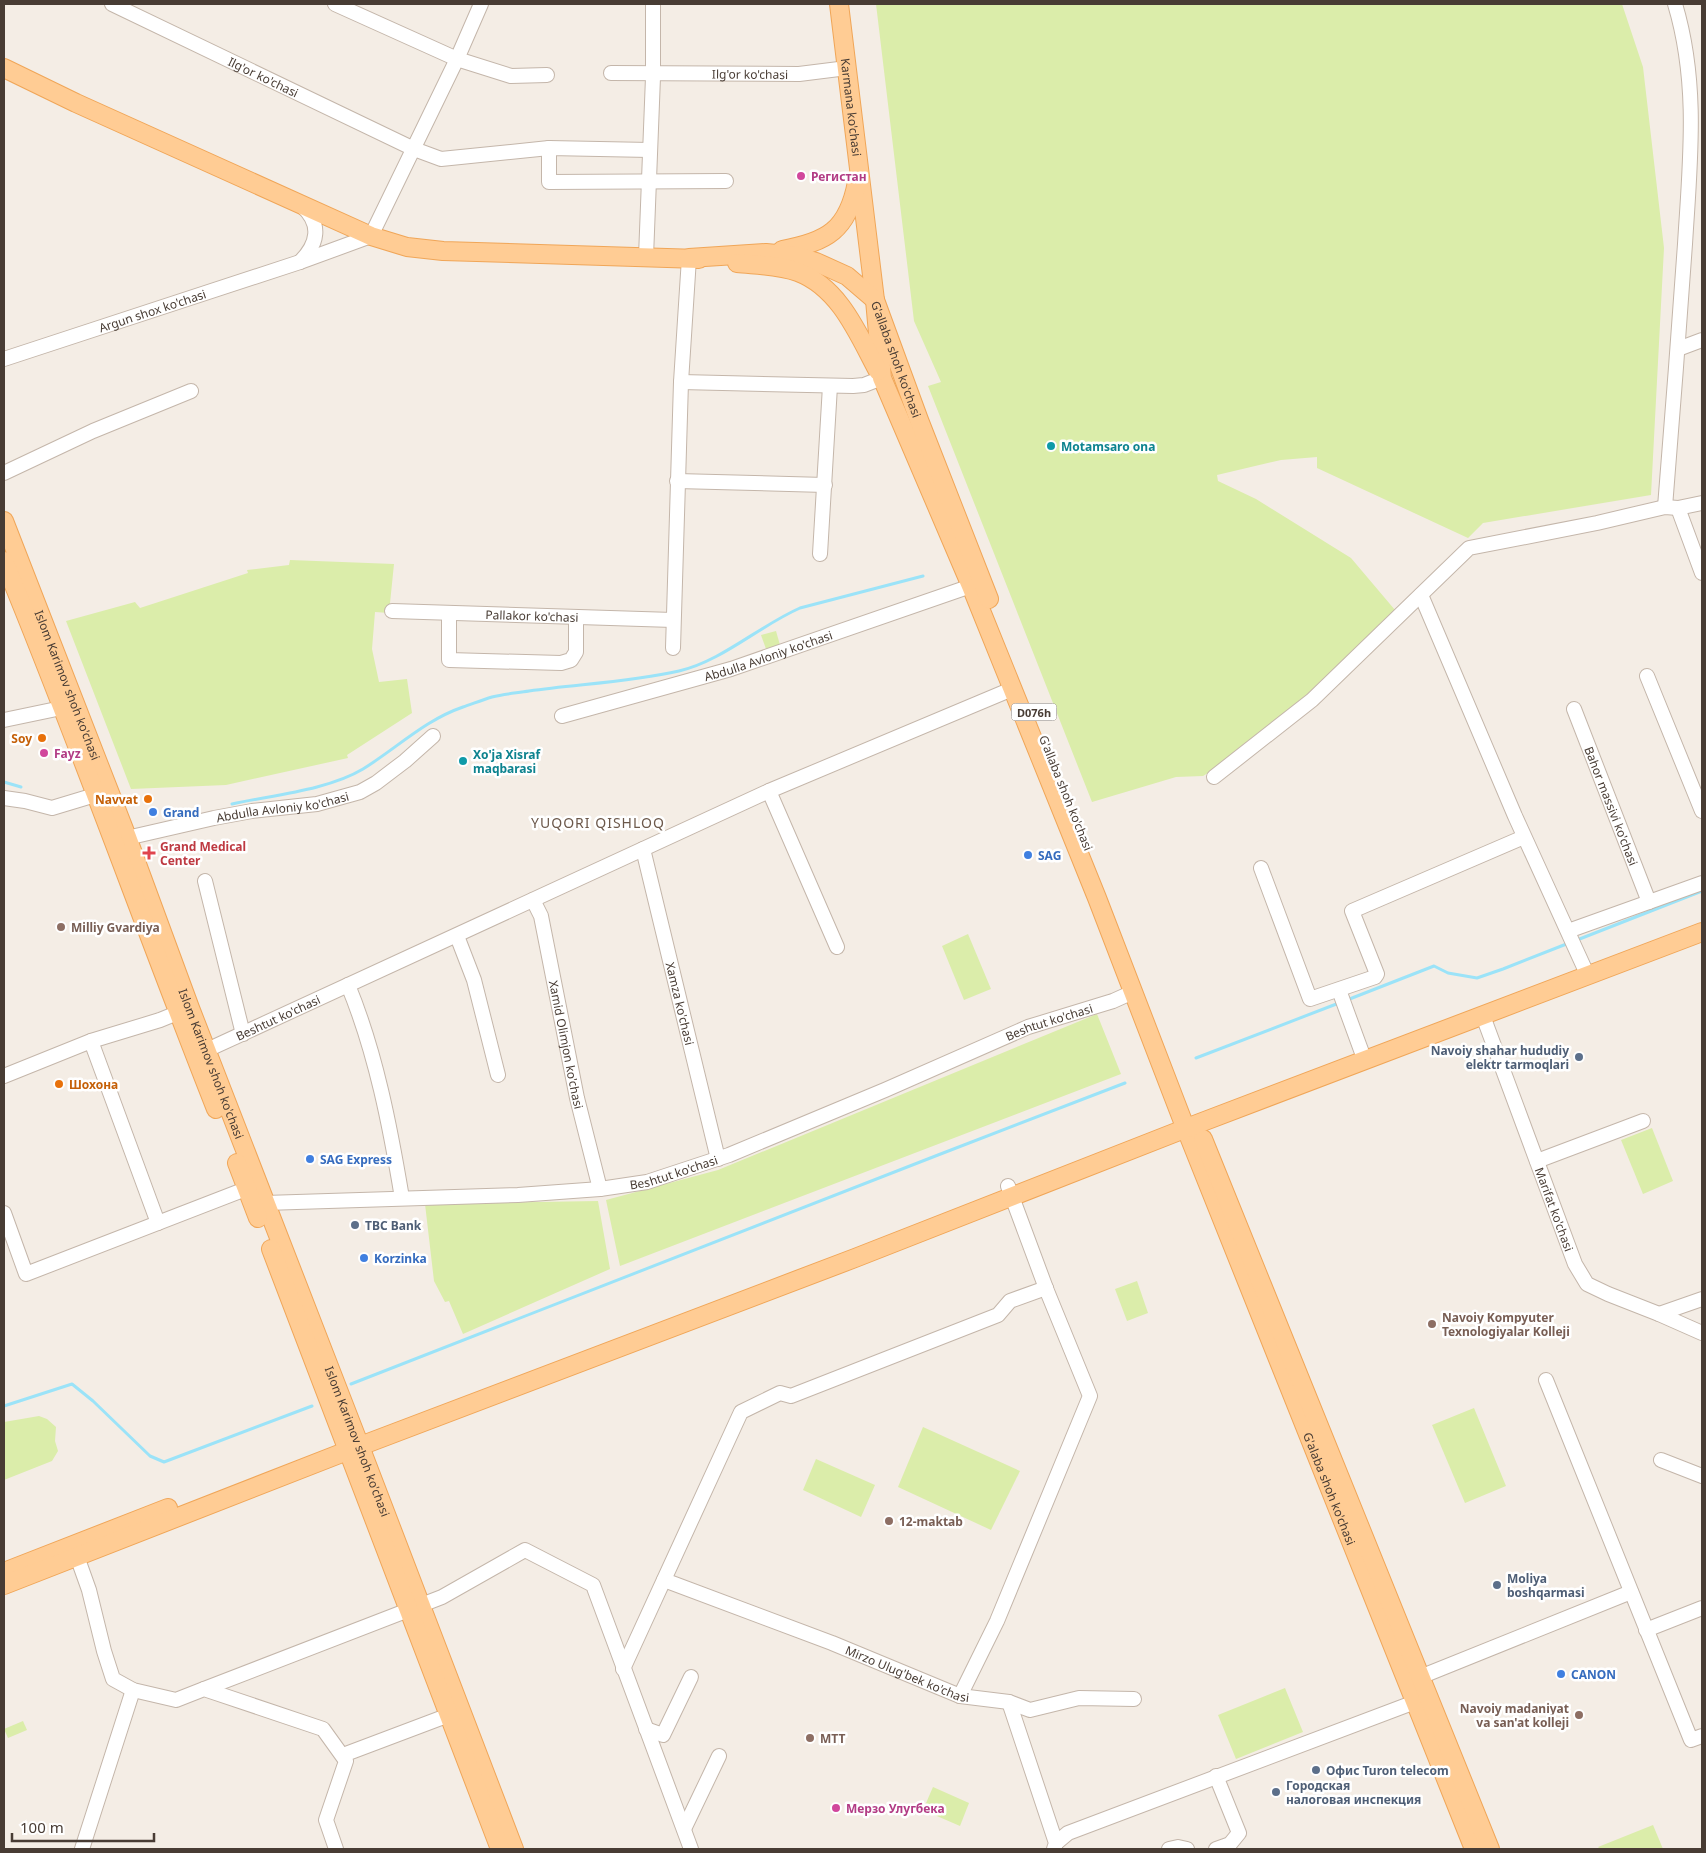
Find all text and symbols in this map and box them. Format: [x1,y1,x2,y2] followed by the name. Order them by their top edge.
[225,53,301,101] street label: Ilg'or ko'chasi
[837,57,866,157] street label: Karmana ko'chasi
[712,65,788,82] street label: Ilg'or ko'chasi
[811,168,867,185] place label: Регистан
[795,170,807,182] marker: Регистан
[96,285,208,336] street label: Argun shox ko'chasi
[867,298,926,420] street label: G'allaba shoh ko'chasi
[1061,438,1155,455] place label: Motamsaro ona
[1045,440,1057,452] marker: Motamsaro ona
[485,605,579,625] street label: Pallakor ko'chasi
[31,608,105,762] street label: Islom Karimov shoh ko'chasi
[702,626,835,685] street label: Abdulla Avloniy ko'chasi
[1012,704,1056,720] road number: D076h
[11,730,32,747] place label: Soy
[36,732,48,744] marker: Soy
[1035,733,1097,853] street label: G'allaba shoh ko'chasi
[1581,744,1643,868] street label: Bahor massivi ko'chasi
[54,745,81,762] place label: Fayz
[473,746,541,777] place label: Xo'ja Xisraf maqbarasi
[38,747,50,759] marker: Fayz
[457,755,469,767] marker: Xo'ja Xisraf maqbarasi
[215,787,351,826] street label: Abdulla Avloniy ko'chasi
[95,791,138,808] place label: Navvat
[142,793,154,805] marker: Navvat
[163,804,199,821] place label: Grand
[147,806,159,818] marker: Grand
[531,813,665,832] district label: YUQORI QISHLOQ
[160,838,246,869] place label: Grand Medical Center
[142,846,156,860] marker: Grand Medical Center
[1038,847,1061,864] place label: SAG
[1022,849,1034,861] marker: SAG
[71,919,160,936] place label: Milliy Gvardiya
[55,921,67,933] marker: Milliy Gvardiya
[662,960,699,1047] street label: Xamza ko'chasi
[545,979,588,1111] street label: Xamid Olimjon ko'chasi
[175,986,248,1141] street label: Islom Karimov shoh ko'chasi
[233,991,323,1044] street label: Beshtut ko'chasi
[1002,999,1095,1045] street label: Beshtut ko'chasi
[1431,1042,1569,1073] place label: Navoiy shahar hududiy elektr tarmoqlari
[1573,1051,1585,1063] marker: Navoiy shahar hududiy elektr tarmoqlari
[69,1076,118,1093] place label: Шохона
[53,1078,65,1090] marker: Шохона
[320,1151,392,1168] place label: SAG Express
[628,1151,720,1193] street label: Beshtut ko'chasi
[304,1153,316,1165] marker: SAG Express
[1531,1165,1578,1254] street label: Marifat ko'chasi
[365,1217,422,1234] place label: TBC Bank
[349,1219,361,1231] marker: TBC Bank
[374,1250,427,1267] place label: Korzinka
[358,1252,370,1264] marker: Korzinka
[1442,1309,1570,1340] place label: Navoiy Kompyuter Texnologiyalar Kolleji
[1426,1318,1438,1330] marker: Navoiy Kompyuter Texnologiyalar Kolleji
[321,1364,394,1519] street label: Islom Karimov shoh ko'chasi
[1300,1430,1360,1547] street label: G'alaba shoh ko'chasi
[899,1513,963,1530] place label: 12-maktab
[883,1515,895,1527] marker: 12-maktab
[1507,1570,1585,1601] place label: Moliya boshqarmasi
[1491,1579,1503,1591] marker: Moliya boshqarmasi
[843,1641,970,1706] street label: Mirzo Ulug'bek ko'chasi
[1571,1666,1616,1683] place label: CANON
[1555,1668,1567,1680] marker: CANON
[1460,1700,1569,1731] place label: Navoiy madaniyat va san'at kolleji
[1573,1709,1585,1721] marker: Navoiy madaniyat va san'at kolleji
[820,1730,845,1747] place label: MTT
[804,1732,816,1744] marker: MTT
[1326,1762,1449,1779] place label: Офис Turon telecom
[1310,1764,1322,1776] marker: Офис Turon telecom
[1286,1777,1421,1808] place label: Городская налоговая инспекция
[1270,1786,1282,1798] marker: Городская налоговая инспекция
[846,1800,945,1817] place label: Мерзо Улугбека
[830,1802,842,1814] marker: Мерзо Улугбека
[12,1810,155,1842] scale bar
[20,1817,64,1837] text: 100 m

